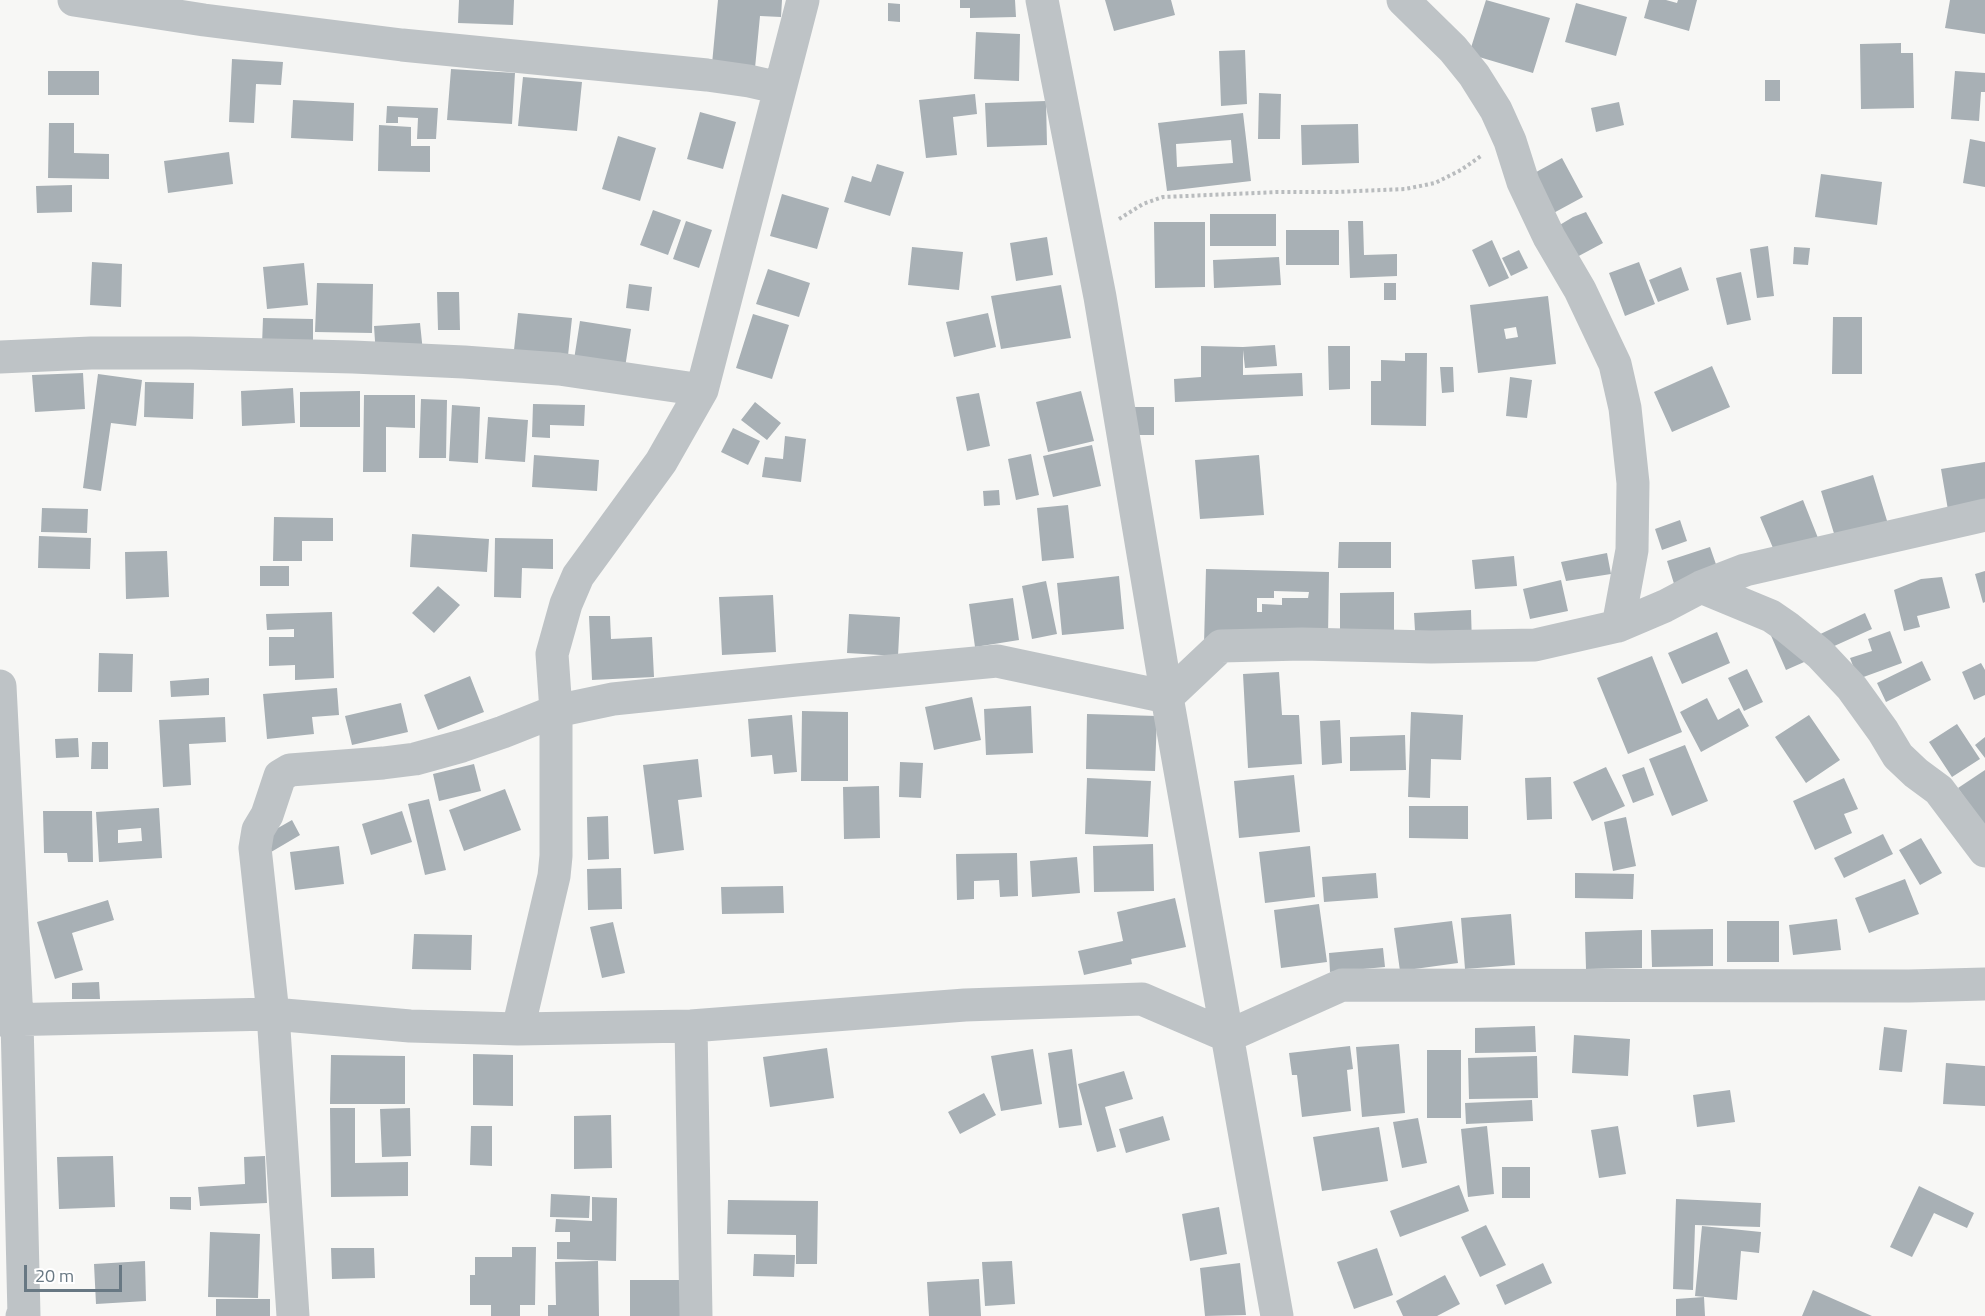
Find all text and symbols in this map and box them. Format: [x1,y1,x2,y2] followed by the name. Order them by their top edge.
[27,1253,124,1291] scale bar
[35,1262,74,1289] text: 20 m

